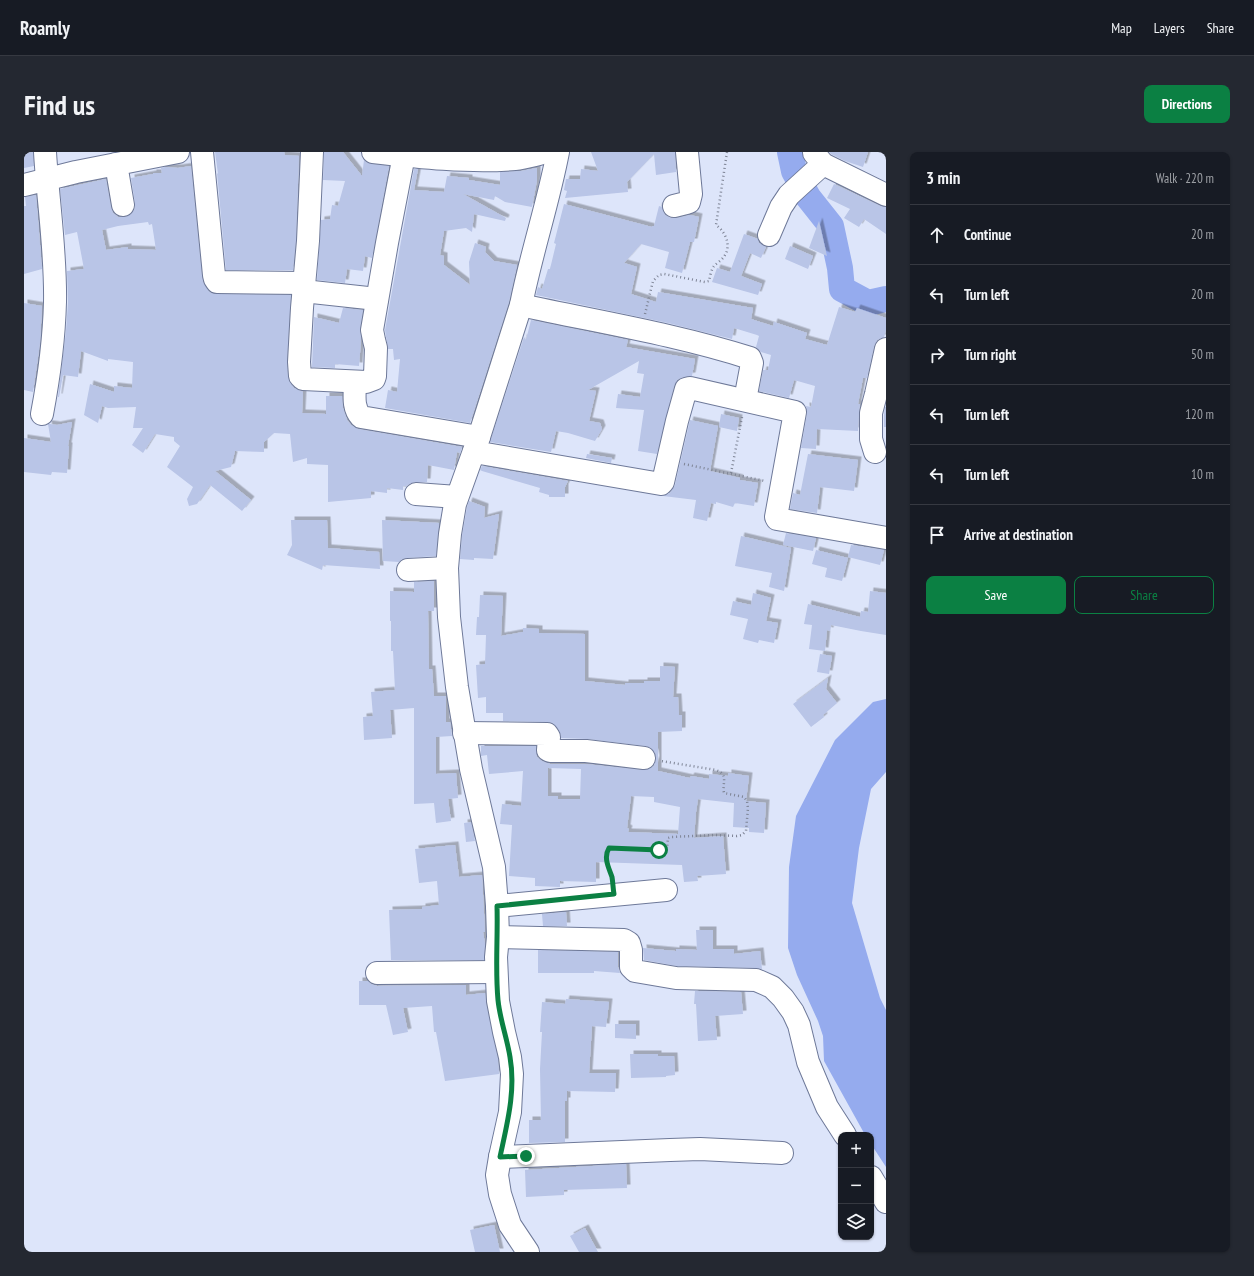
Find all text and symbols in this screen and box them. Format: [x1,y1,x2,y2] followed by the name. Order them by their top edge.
[20,16,70,40] text: Roamly
[1111,19,1132,37] text: Map
[1154,19,1185,37] text: Layers
[1207,19,1234,37] text: Share
[1144,85,1230,123] button: Directions
[24,86,95,123] text: Find us
[926,167,960,189] text: 3 min
[1156,170,1214,187] text: Walk · 220 m
[926,224,948,246] icon: ahead
[964,225,1011,244] text: Continue
[1191,226,1214,243] text: 20 m
[926,284,948,306] icon: left
[964,285,1009,304] text: Turn left
[1191,286,1214,303] text: 20 m
[926,344,948,366] icon: right
[964,345,1016,364] text: Turn right
[1191,346,1214,363] text: 50 m
[926,404,948,426] icon: left
[964,405,1009,424] text: Turn left
[1185,406,1214,423] text: 120 m
[926,464,948,486] icon: left
[964,465,1009,484] text: Turn left
[1191,466,1214,483] text: 10 m
[926,524,948,546] icon: arrive
[964,525,1073,544] text: Arrive at destination
[926,576,1066,614] button: Save
[1074,576,1214,614] button: Share
[650,841,668,859] route start
[838,1132,874,1240] map controls
[838,1132,874,1168] button: +
[517,1147,535,1165] route end
[838,1168,874,1204] button: −
[838,1204,874,1240] button: layers

